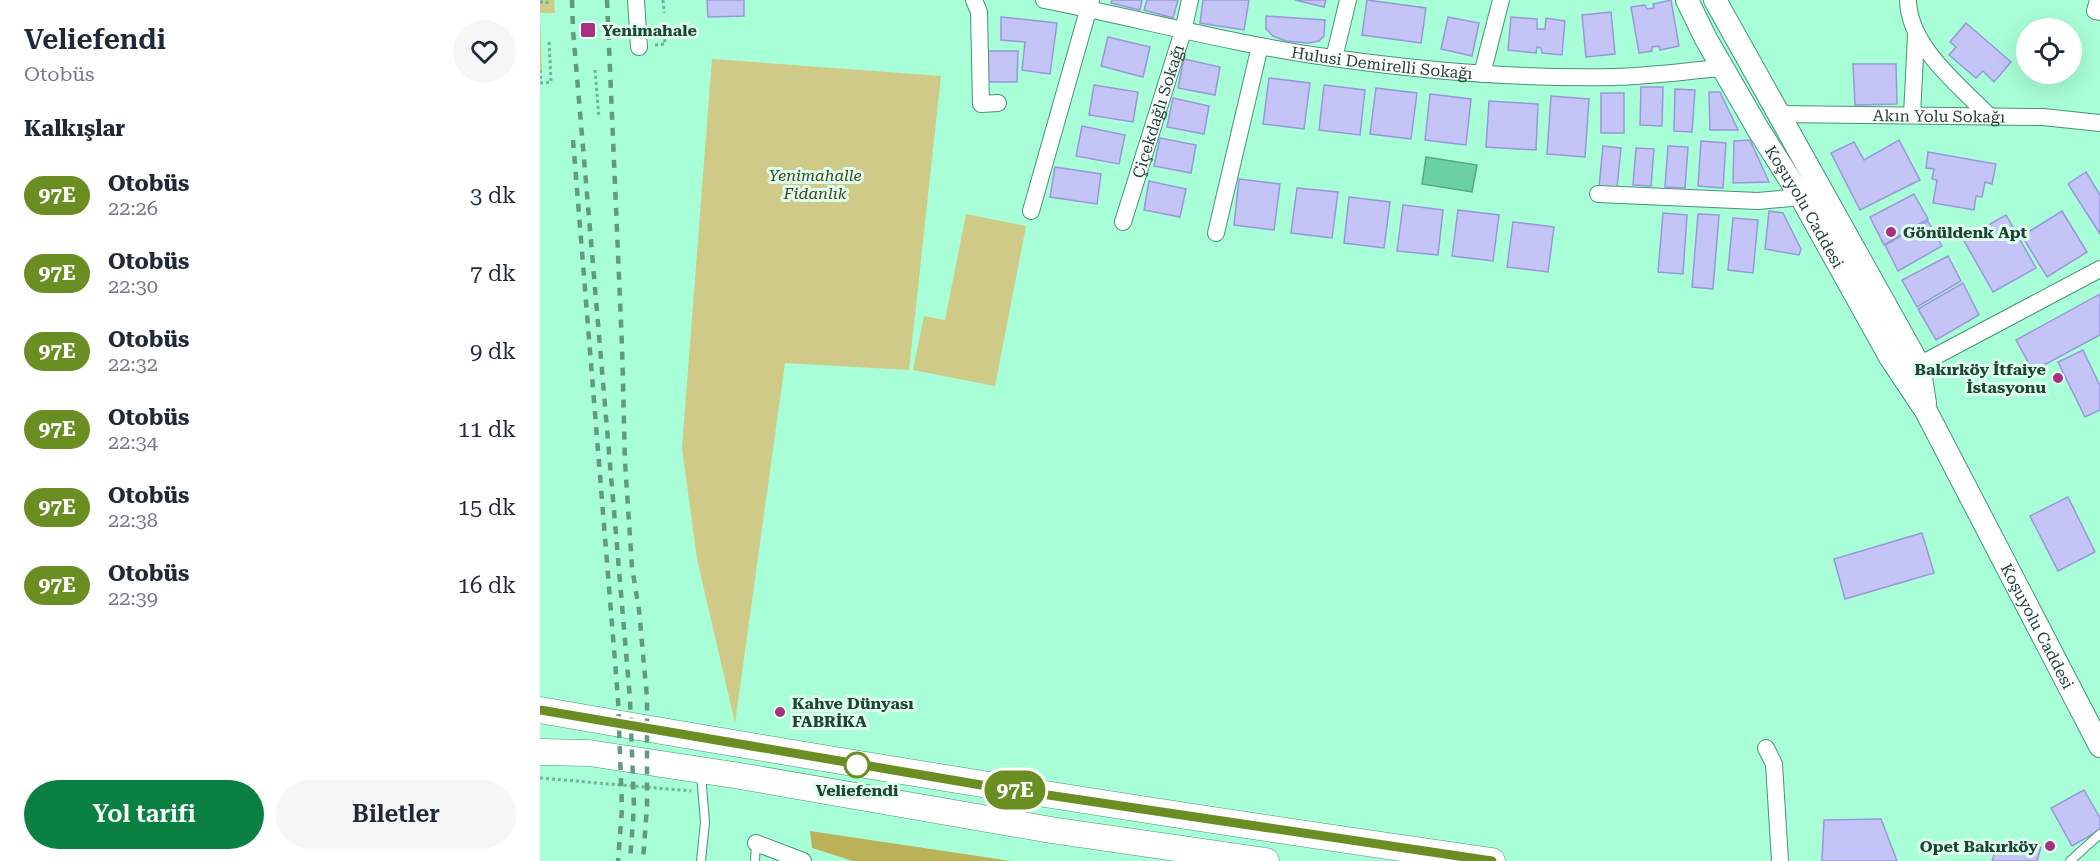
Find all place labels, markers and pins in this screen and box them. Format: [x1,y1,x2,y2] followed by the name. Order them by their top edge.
[579,21,597,39] marker: Yenimahale
[602,21,697,40] place label: Yenimahale
[1903,223,2027,242] place label: Gönüldenk Apt
[1884,225,1898,239] marker: Gönüldenk Apt
[1915,360,2046,397] place label: Bakırköy İtfaiye İstasyonu
[2051,371,2065,385] marker: Bakırköy İtfaiye İstasyonu
[792,694,914,731] place label: Kahve Dünyası FABRİKA
[773,705,787,719] marker: Kahve Dünyası FABRİKA
[844,752,870,778] marker: Veliefendi
[816,781,899,800] place label: Veliefendi
[1920,837,2038,856] place label: Opet Bakırköy
[2043,839,2057,853] marker: Opet Bakırköy

